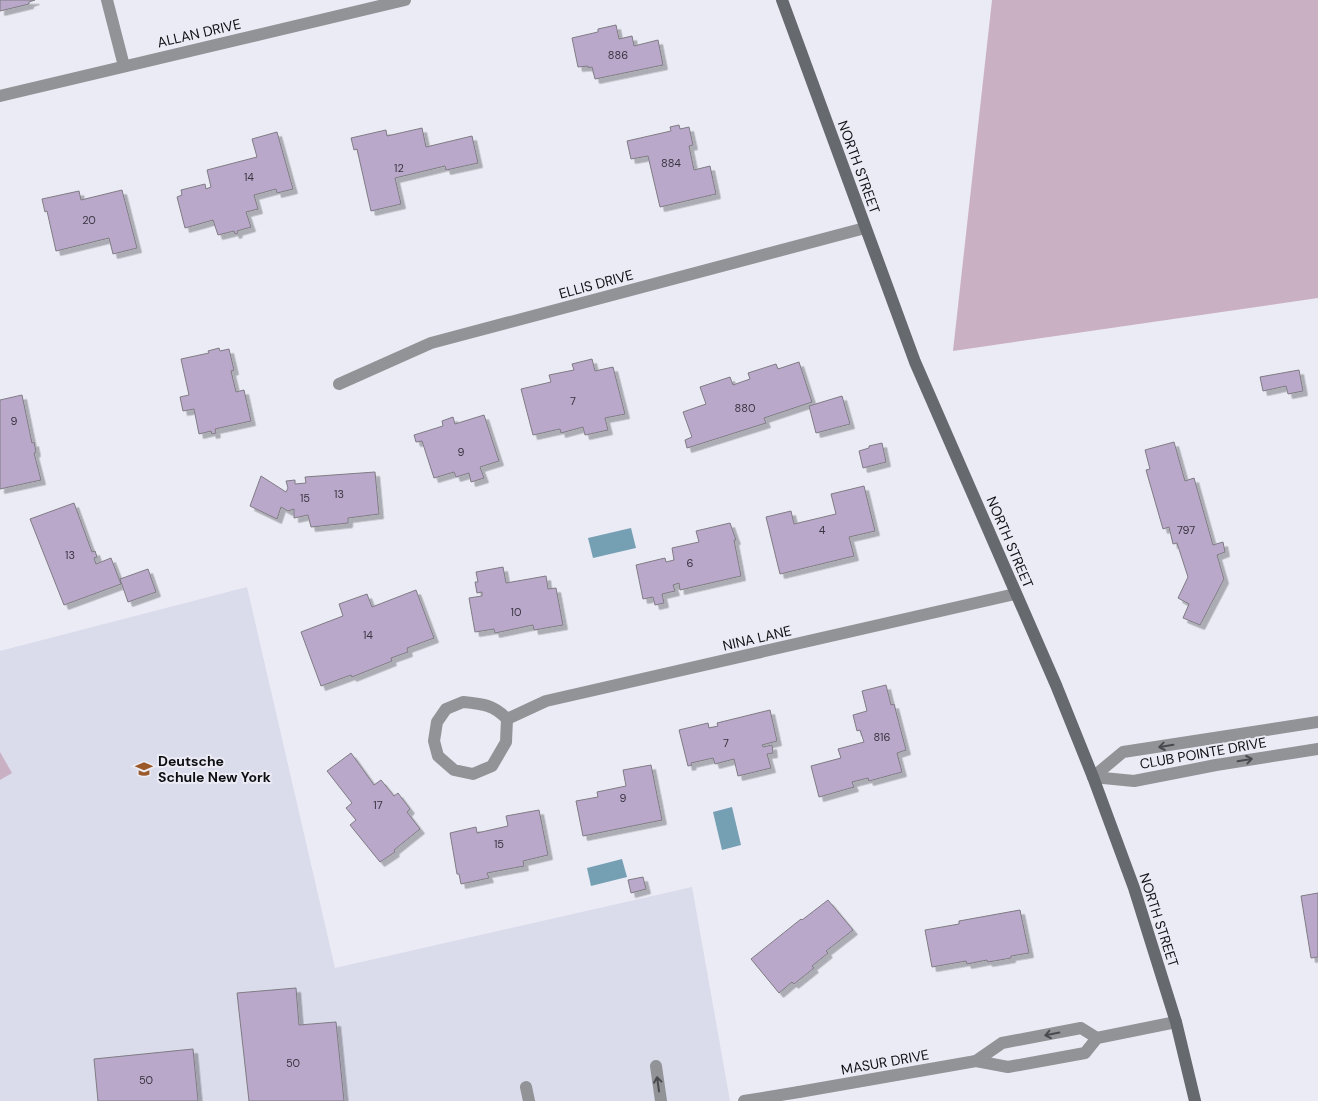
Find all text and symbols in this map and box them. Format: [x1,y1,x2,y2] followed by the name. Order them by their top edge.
[155,15,243,51] street label: ALLAN DRIVE
[608,48,628,62] house number: 886
[834,118,884,216] street label: NORTH STREET
[661,156,681,170] house number: 884
[394,161,404,175] house number: 12
[244,170,254,184] house number: 14
[82,213,96,227] house number: 20
[557,265,635,303] street label: ELLIS DRIVE
[570,394,576,408] house number: 7
[735,401,755,415] house number: 880
[11,414,18,428] house number: 9
[458,445,465,459] house number: 9
[334,487,344,501] house number: 13
[300,491,310,505] house number: 15
[983,494,1037,591] street label: NORTH STREET
[819,523,826,537] house number: 4
[1177,523,1195,537] house number: 797
[65,548,75,562] house number: 13
[687,556,694,570] house number: 6
[511,605,521,619] house number: 10
[721,621,793,655] street label: NINA LANE
[363,628,373,642] house number: 14
[874,730,890,744] house number: 816
[1138,733,1268,773] street label: CLUB POINTE DRIVE
[723,736,729,750] house number: 7
[1158,741,1174,751] one-way arrow
[158,752,271,786] place label: Deutsche Schule New York
[1236,755,1252,765] one-way arrow
[134,759,154,779] school or university icon: Deutsche Schule New York
[620,791,627,805] house number: 9
[373,798,383,812] house number: 17
[494,837,504,851] house number: 15
[1135,871,1183,969] street label: NORTH STREET
[1044,1029,1060,1039] one-way arrow
[840,1045,930,1079] street label: MASUR DRIVE
[286,1056,300,1070] house number: 50
[139,1073,153,1087] house number: 50
[653,1076,663,1092] one-way arrow

